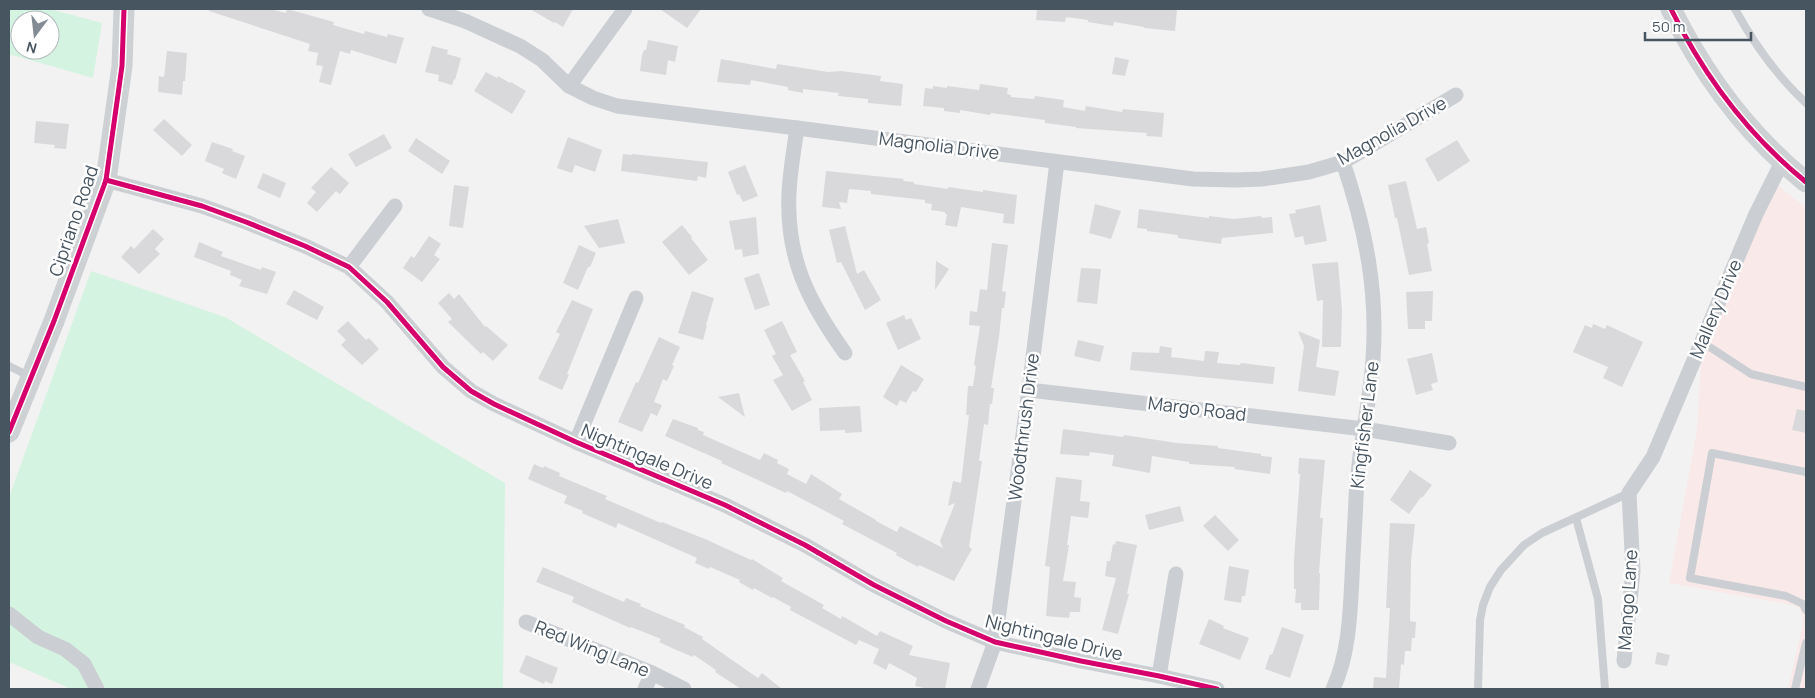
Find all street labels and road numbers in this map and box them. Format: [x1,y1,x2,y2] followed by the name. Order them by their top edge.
[1333,90,1450,170] street label: Magnolia Drive
[878,126,1001,164] street label: Magnolia Drive
[43,162,103,279] street label: Cipriano Road
[1683,255,1747,362] street label: Mallery Drive
[1002,352,1044,502] street label: Woodthrush Drive
[1344,360,1384,490] street label: Kingfisher Lane
[1147,390,1248,426] street label: Margo Road
[578,417,717,495] street label: Nightingale Drive
[1612,549,1642,651] street label: Mango Lane
[983,608,1126,666] street label: Nightingale Drive
[531,614,653,682] street label: Red Wing Lane

